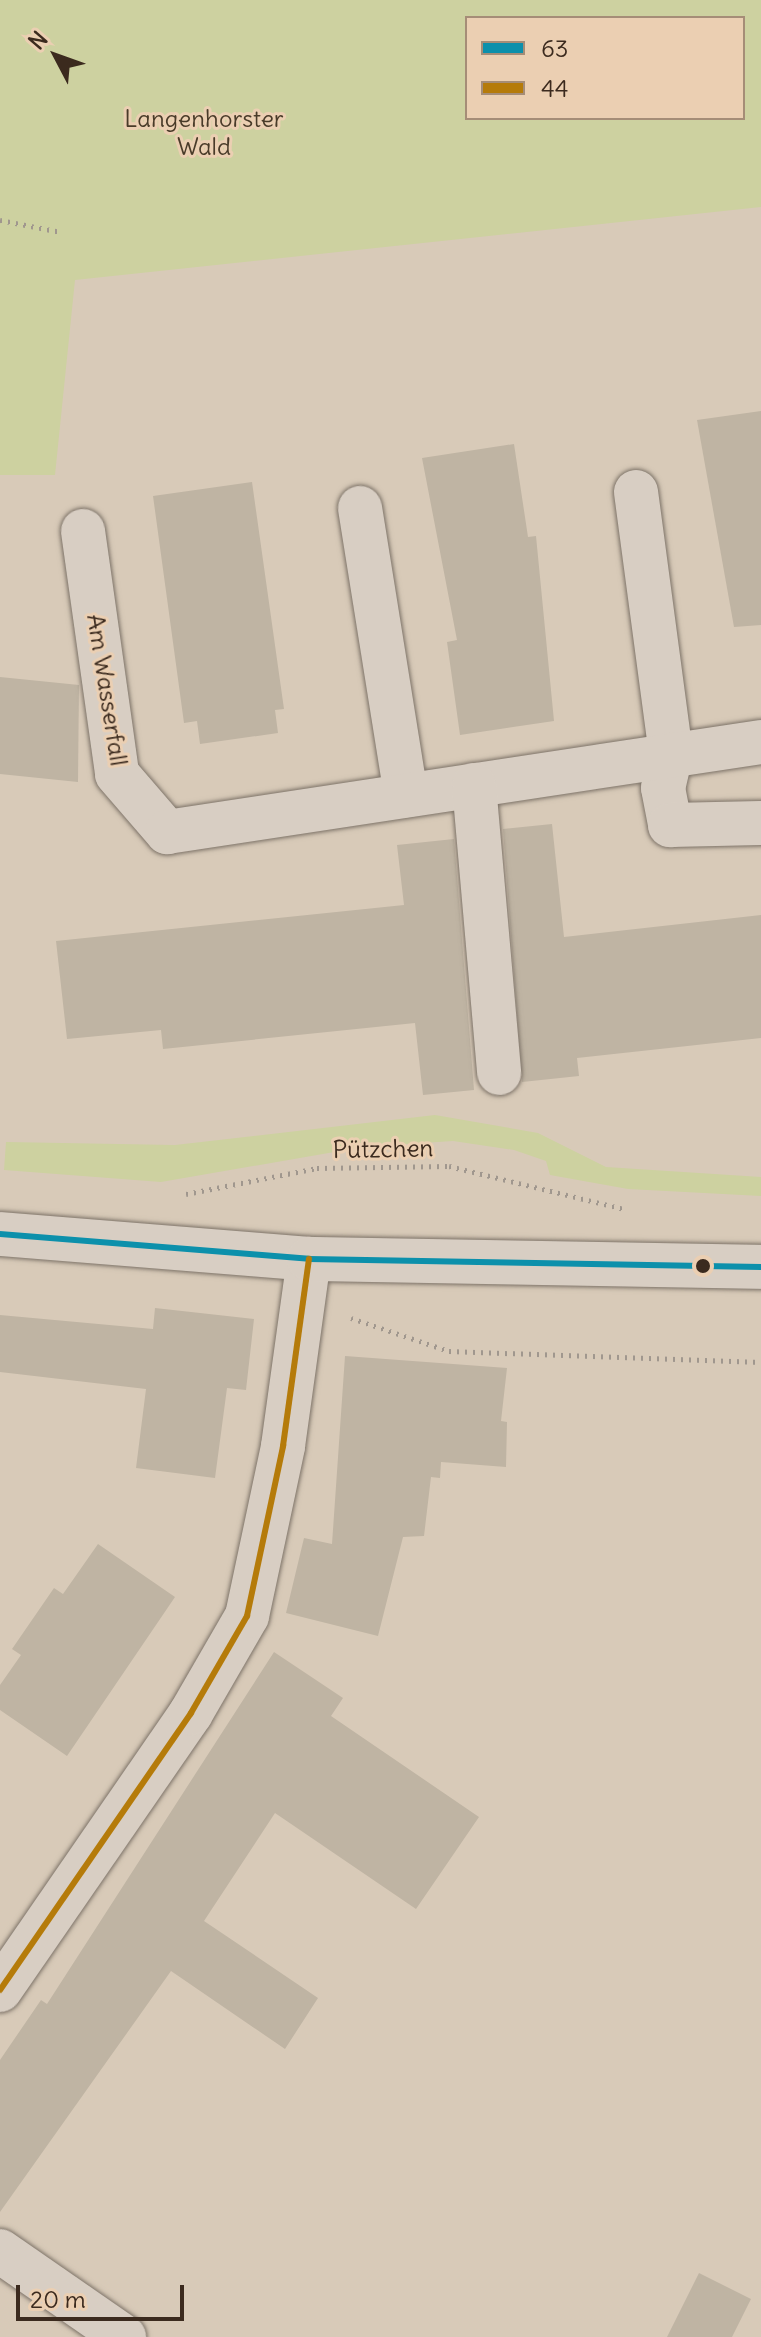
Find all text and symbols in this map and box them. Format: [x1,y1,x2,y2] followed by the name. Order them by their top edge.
[16,16,96,96] north arrow
[465,16,745,120] legend
[22,25,53,55] text: N
[541,33,568,63] text: 63
[541,73,569,103] text: 44
[124,105,284,161] park label: Langenhorster Wald
[81,612,133,768] street label: Am Wasserfall
[332,1134,434,1164] street label: Pützchen
[695,1258,711,1274] unlabelled marker
[20,2269,188,2319] scale bar
[30,2284,86,2314] text: 20 m

